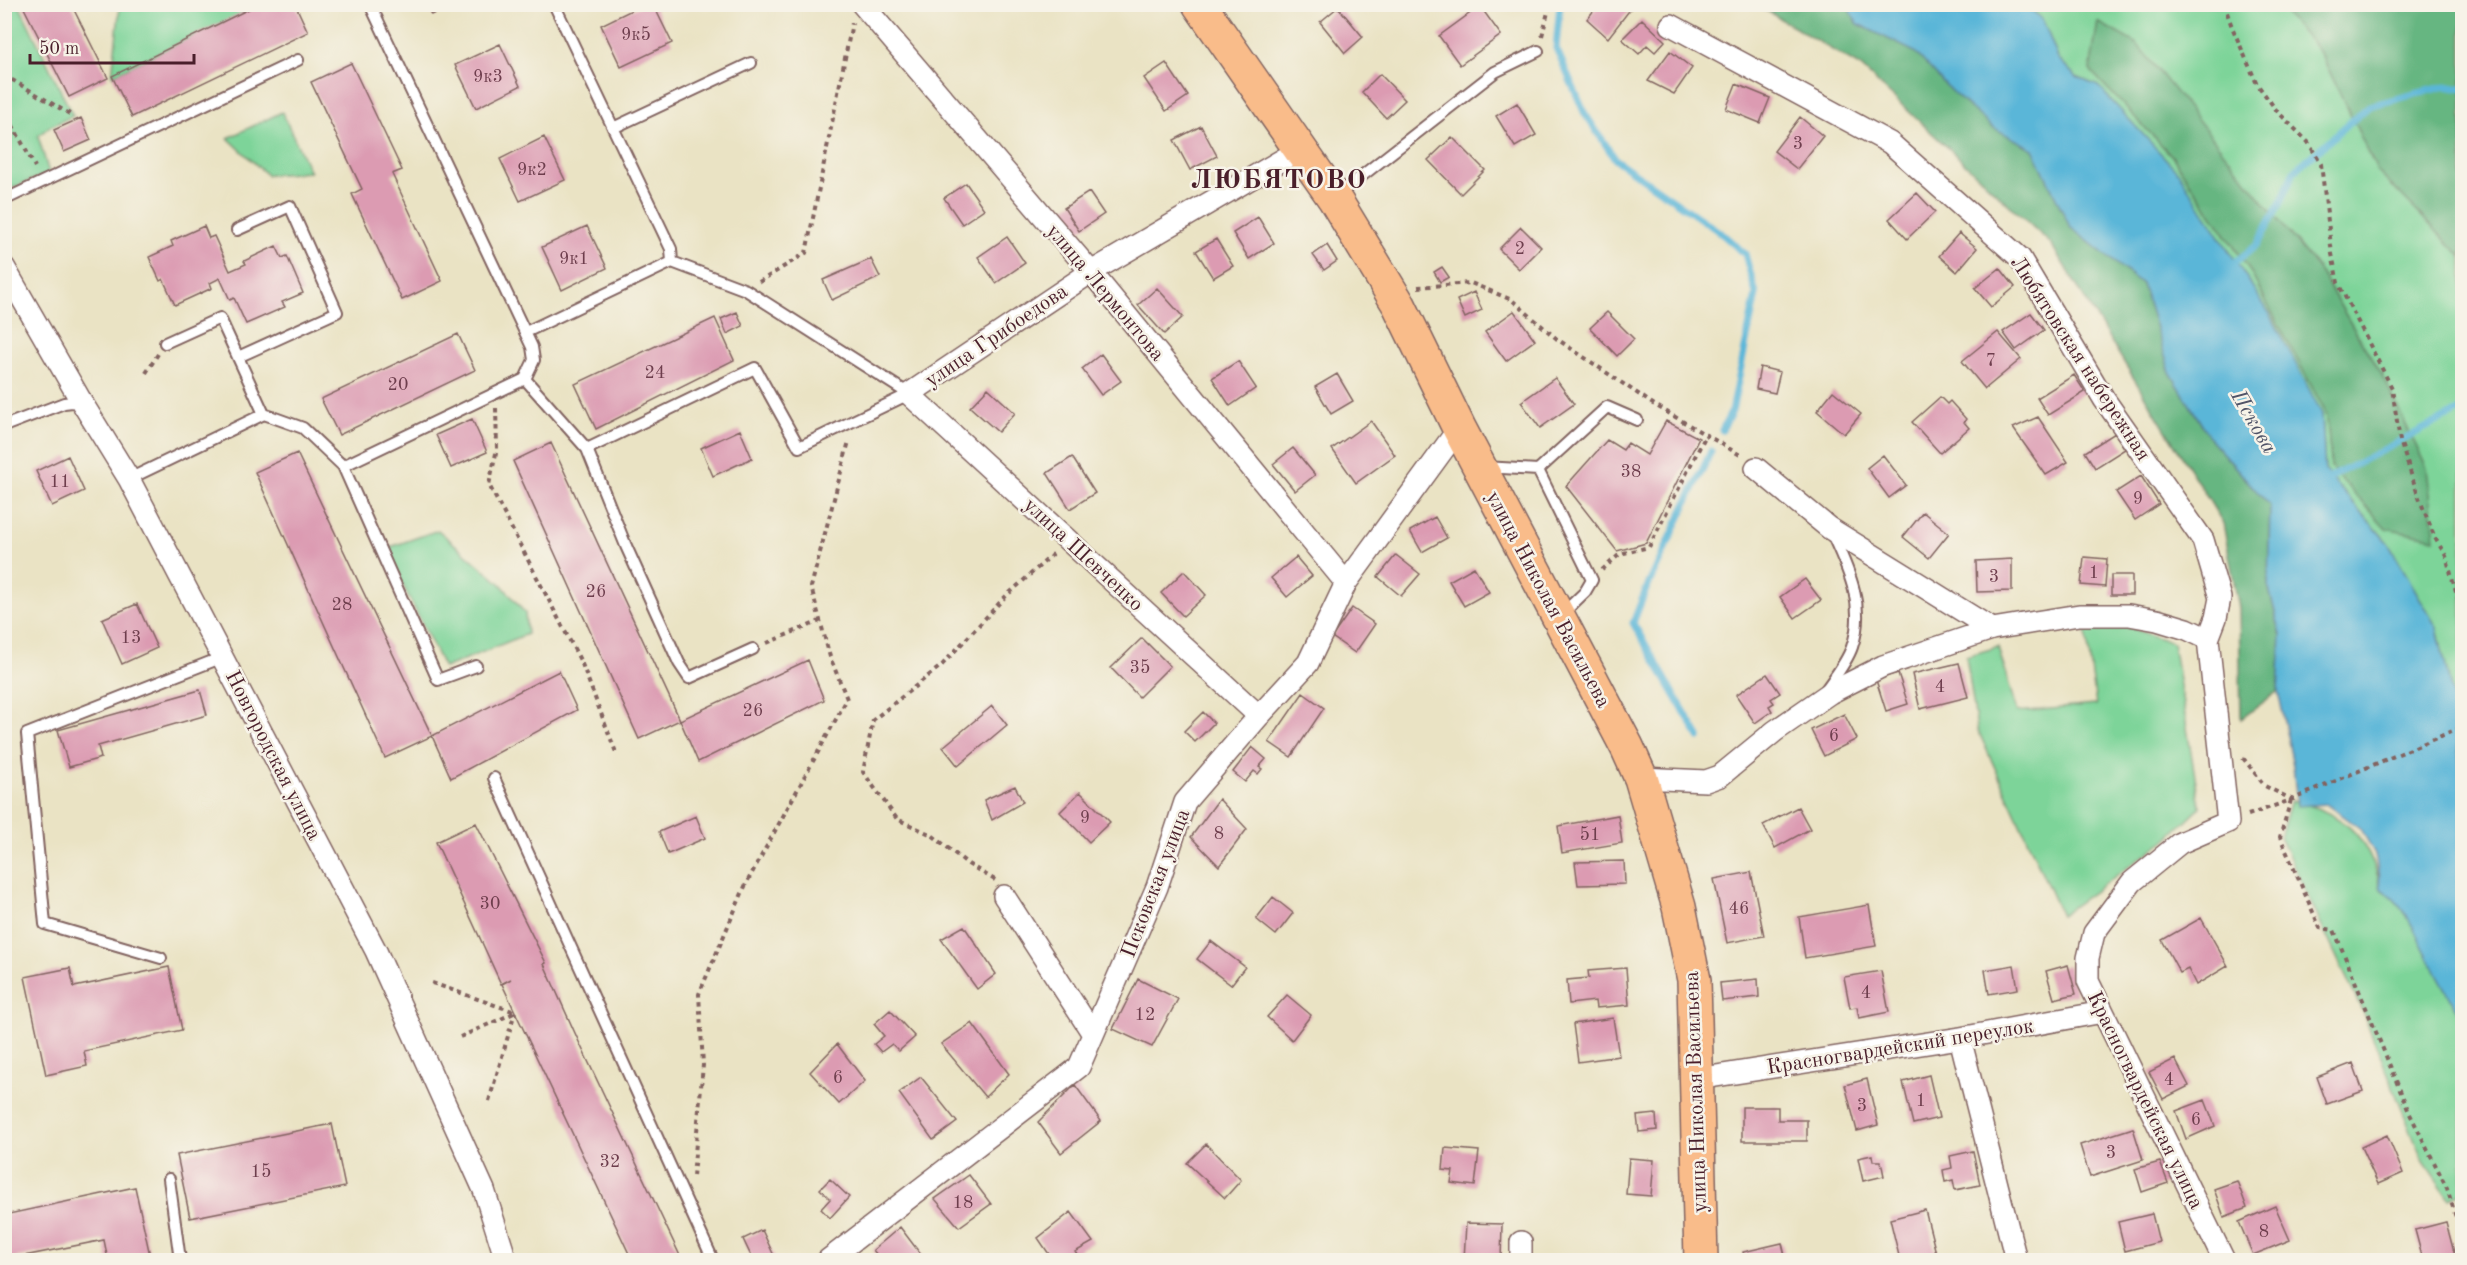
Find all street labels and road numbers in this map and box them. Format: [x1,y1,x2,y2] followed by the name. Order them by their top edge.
[1042,221,1168,365] street label: улица Лермонтова
[2006,253,2154,465] street label: Любятовская набережная
[922,281,1072,392] street label: улица Грибоедова
[1482,488,1614,711] street label: улица Николая Васильева
[1019,495,1147,616] street label: улица Шевченко
[221,668,324,844] street label: Новгородская улица
[1118,806,1194,961] street label: Псковская улица
[1682,971,1711,1213] street label: улица Николая Васильева
[2083,988,2207,1213] street label: Красногвардейская улица
[1765,1016,2036,1079] street label: Красногвардейский переулок

